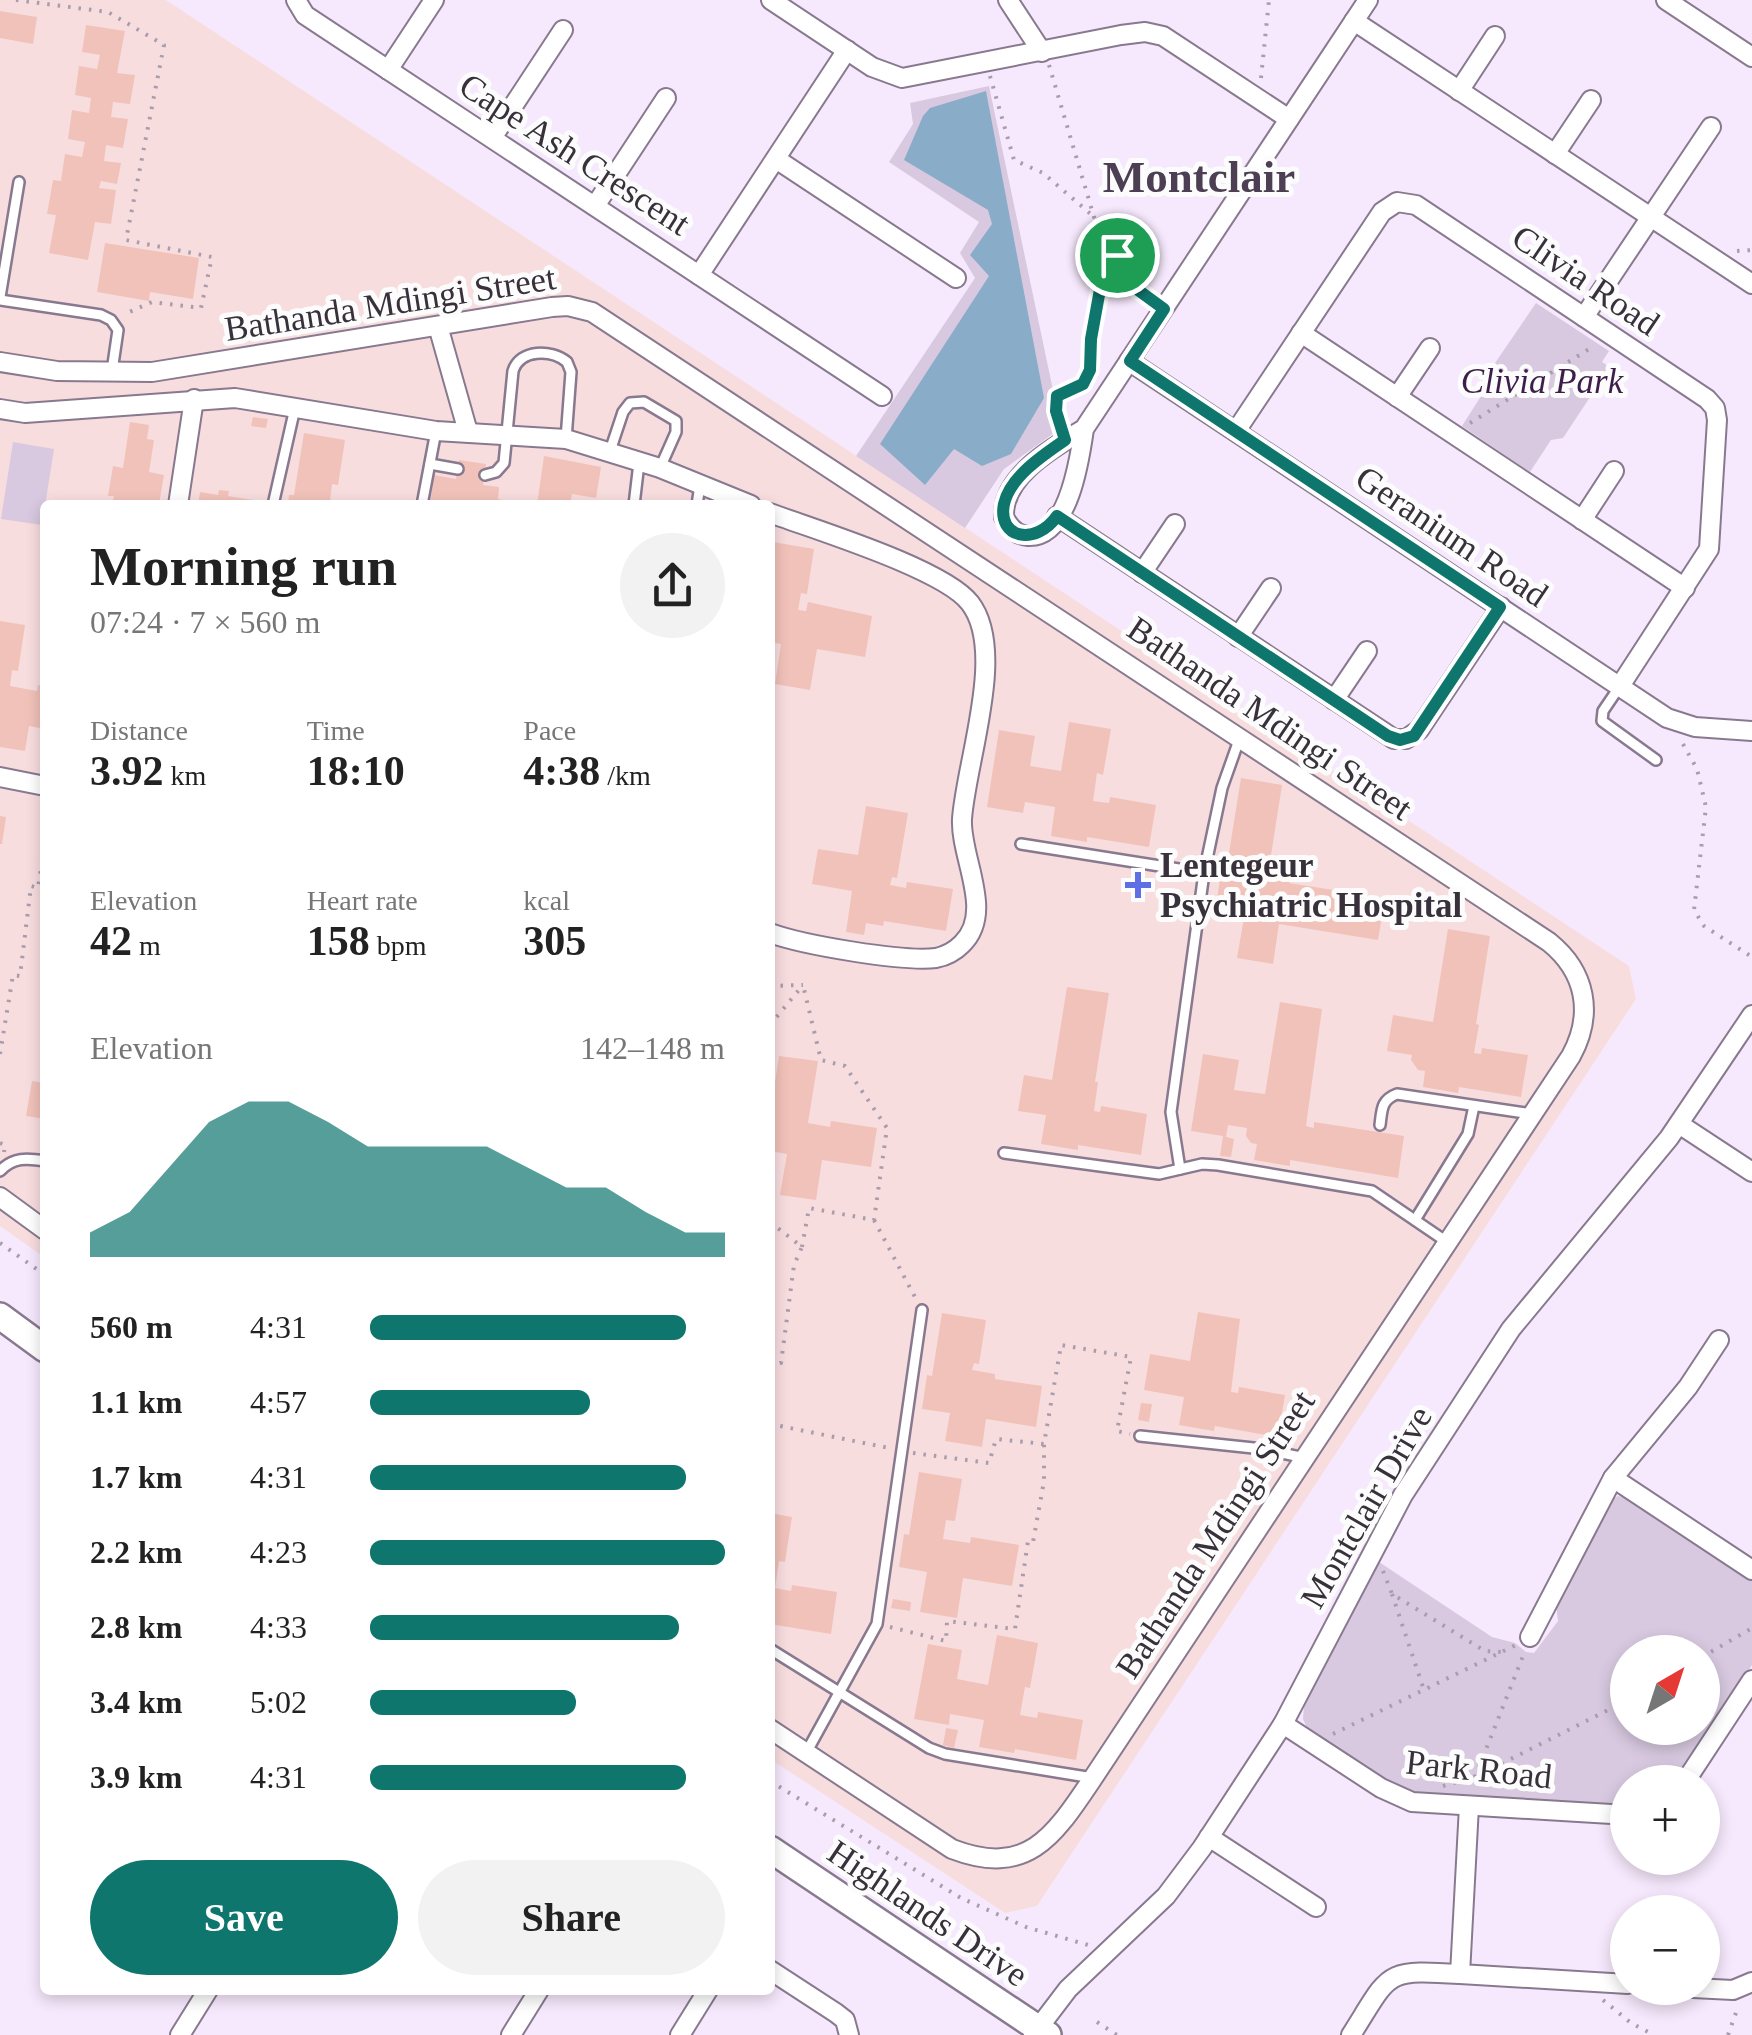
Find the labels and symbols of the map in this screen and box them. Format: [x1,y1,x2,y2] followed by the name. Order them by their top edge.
[452,66,697,243] street label: Cape Ash Crescent
[1103,152,1295,202] district label: Montclair
[1075,213,1160,298] pin
[1505,217,1667,344] street label: Clivia Road
[222,258,559,349] street label: Bathanda Mdingi Street
[1461,362,1625,401] park label: Clivia Park
[1349,458,1555,615] street label: Geranium Road
[1120,609,1419,828] street label: Bathanda Mdingi Street
[1160,846,1463,925] place label: Lentegeur Psychiatric Hospital
[1125,872,1151,898] marker: Lentegeur Psychiatric Hospital
[1108,1383,1323,1685] street label: Bathanda Mdingi Street
[1293,1399,1440,1615] street label: Montclair Drive
[1610,1635,1720,1745] north arrow
[1404,1742,1554,1797] street label: Park Road
[821,1832,1035,1995] street label: Highlands Drive

